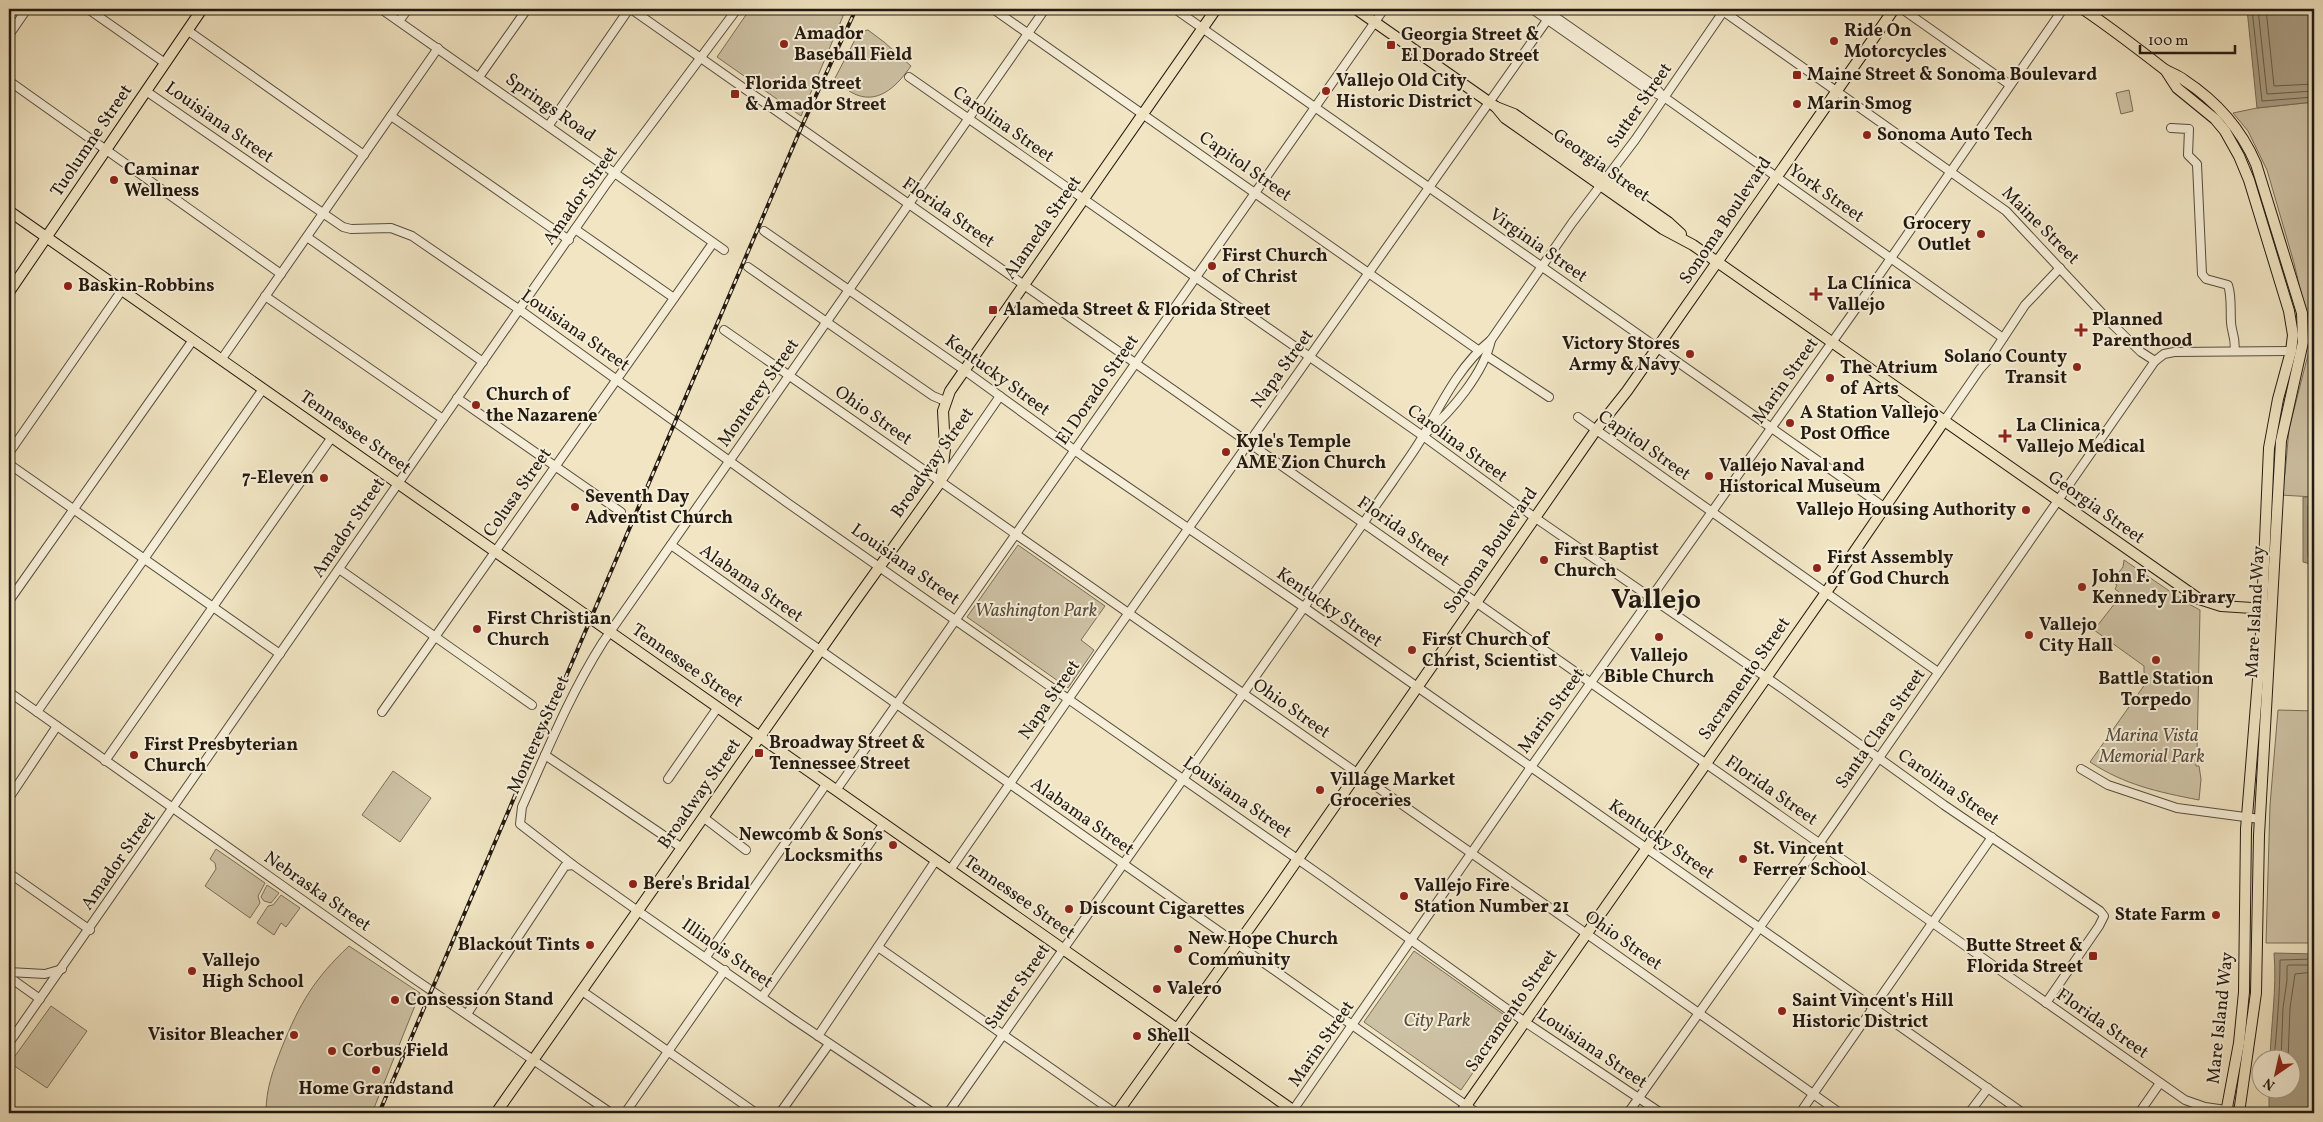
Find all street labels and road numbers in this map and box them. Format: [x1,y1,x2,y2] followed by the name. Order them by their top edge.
[1601,58,1679,154] street label: Sutter Street
[500,68,600,148] street label: Springs Road
[159,76,279,170] street label: Louisiana Street
[45,80,139,202] street label: Tuolumne Street
[947,81,1059,169] street label: Carolina Street
[1547,123,1655,209] street label: Georgia Street
[1194,126,1296,208] street label: Capitol Street
[538,141,624,251] street label: Amador Street
[1674,152,1778,290] street label: Sonoma Boulevard
[1783,159,1869,229] street label: York Street
[998,171,1088,285] street label: Alameda Street
[897,172,999,254] street label: Florida Street
[1995,181,2085,271] street label: Maine Street
[1484,203,1592,289] street label: Virginia Street
[515,284,635,378] street label: Louisiana Street
[1246,324,1320,414] street label: Napa Street
[939,329,1055,423] street label: Kentucky Street
[1051,330,1145,450] street label: El Dorado Street
[1747,333,1825,429] street label: Marin Street
[712,334,806,452] street label: Monterey Street
[829,380,917,452] street label: Ohio Street
[294,385,416,481] street label: Tennessee Street
[1402,399,1512,489] street label: Carolina Street
[886,403,980,523] street label: Broadway Street
[1593,405,1695,487] street label: Capitol Street
[478,443,558,543] street label: Colusa Street
[2042,465,2150,551] street label: Georgia Street
[306,473,392,583] street label: Amador Street
[1438,483,1544,619] street label: Sonoma Boulevard
[1352,491,1454,573] street label: Florida Street
[845,518,965,612] street label: Louisiana Street
[694,539,808,629] street label: Alabama Street
[2240,545,2272,679] street label: Mare Island Way
[1271,562,1387,654] street label: Kentucky Street
[1693,612,1797,746] street label: Sacramento Street
[626,618,748,714] street label: Tennessee Street
[1013,655,1087,745] street label: Napa Street
[1512,663,1592,759] street label: Marin Street
[1830,664,1932,794] street label: Santa Clara Street
[502,672,576,798] street label: Monterey Street
[1247,673,1335,745] street label: Ohio Street
[653,734,747,854] street label: Broadway Street
[1892,744,2004,832] street label: Carolina Street
[1720,750,1822,832] street label: Florida Street
[1177,751,1297,845] street label: Louisiana Street
[1025,772,1139,862] street label: Alabama Street
[1603,794,1719,886] street label: Kentucky Street
[76,806,162,916] street label: Amador Street
[258,846,376,938] street label: Nebraska Street
[958,850,1080,946] street label: Tennessee Street
[1579,905,1667,977] street label: Ohio Street
[676,913,778,995] street label: Illinois Street
[979,939,1057,1035] street label: Sutter Street
[1460,944,1564,1078] street label: Sacramento Street
[2202,950,2240,1085] street label: Mare Island Way
[2051,983,2153,1065] street label: Florida Street
[1283,996,1361,1092] street label: Marin Street
[1532,1003,1652,1095] street label: Louisiana Street

